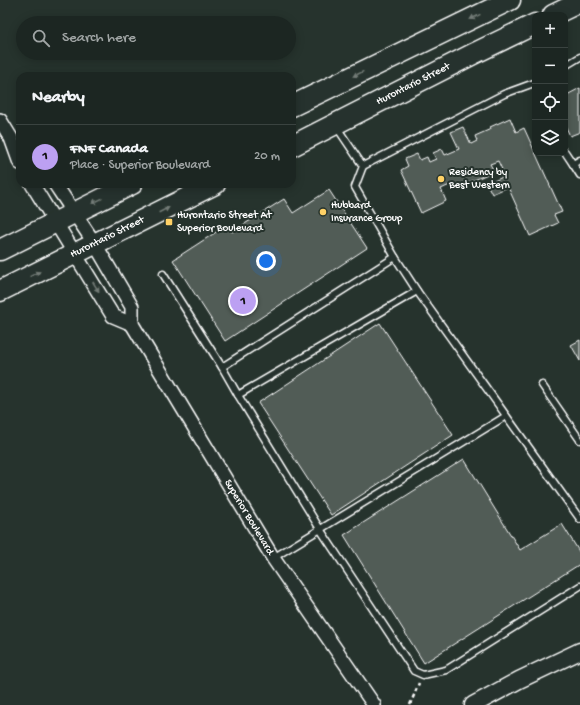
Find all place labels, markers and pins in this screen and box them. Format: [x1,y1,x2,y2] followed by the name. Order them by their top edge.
[448,167,511,192] place label: Residency by Best Western
[436,174,446,184] marker: Residency by Best Western
[331,200,403,225] place label: Hubbard Insurance Group
[318,207,328,217] marker: Hubbard Insurance Group
[177,210,273,235] place label: Hurontario Street At Superior Boulevard
[164,217,174,227] marker: Hurontario Street At Superior Boulevard
[230,286,256,316] pin: 1

